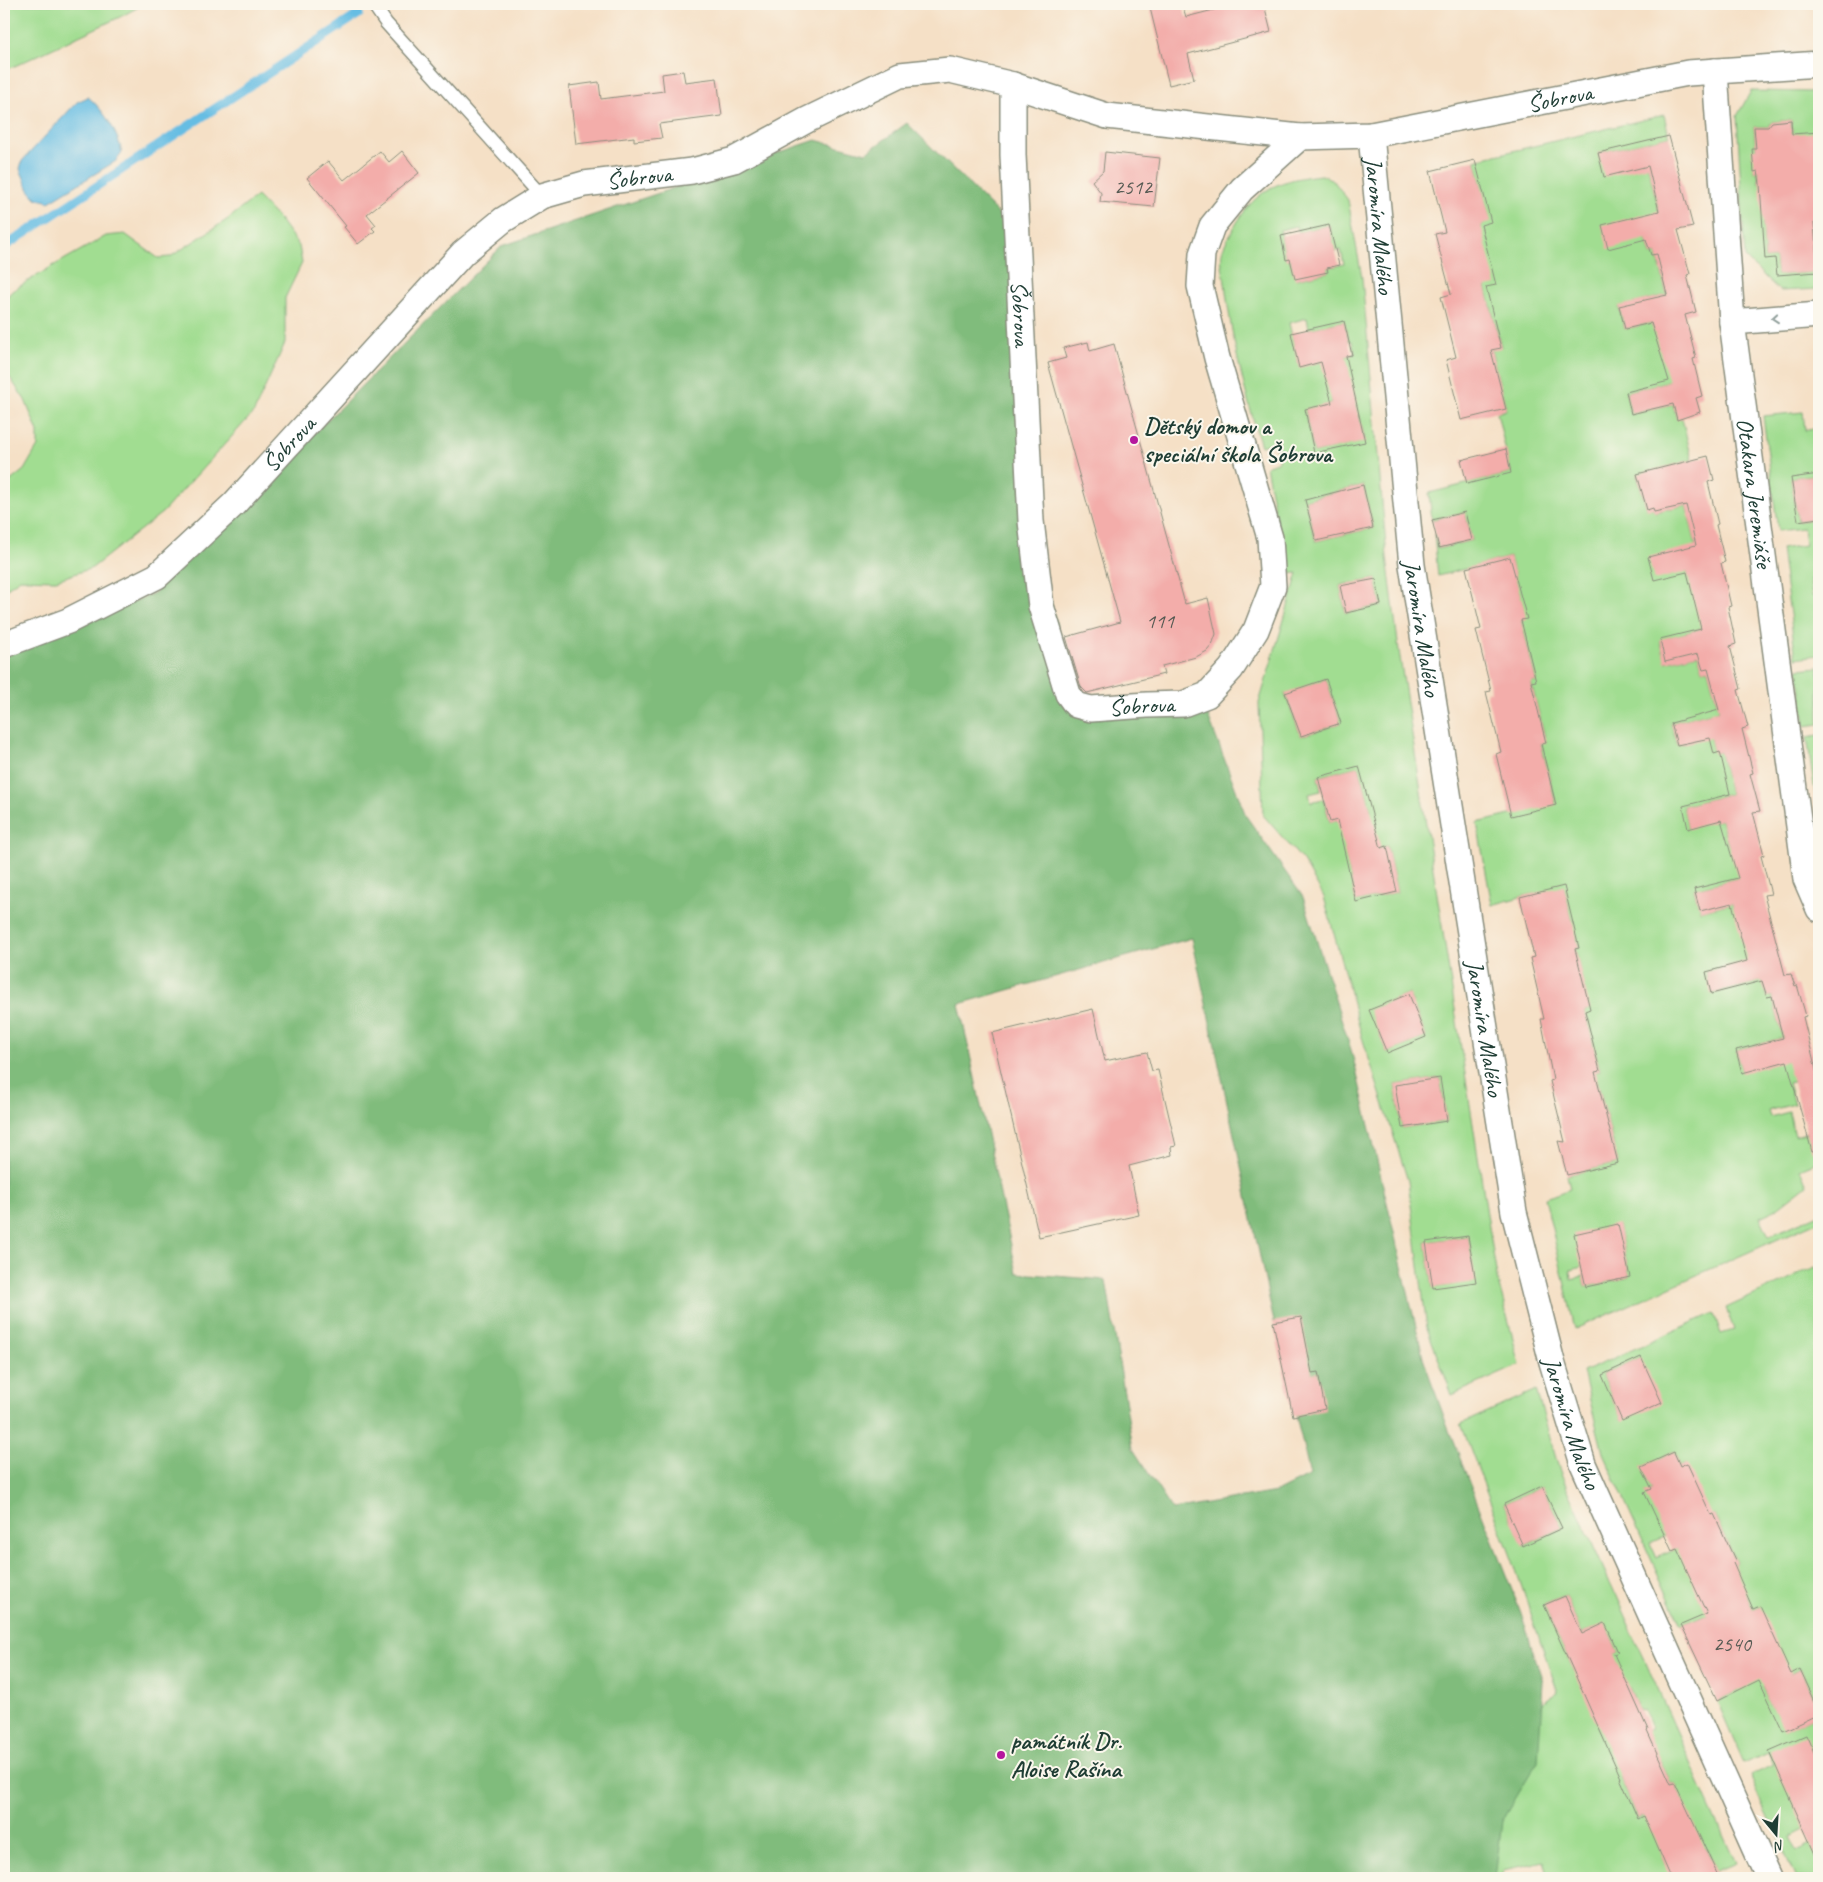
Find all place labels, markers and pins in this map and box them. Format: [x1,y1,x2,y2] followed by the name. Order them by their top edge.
[1144,411,1334,469] place label: Dětský domov a speciální škola Šobrova
[1128,434,1140,446] marker: Dětský domov a speciální škola Šobrova
[1011,1726,1123,1784] place label: památník Dr. Aloise Rašína
[995,1749,1007,1761] marker: památník Dr. Aloise Rašína

